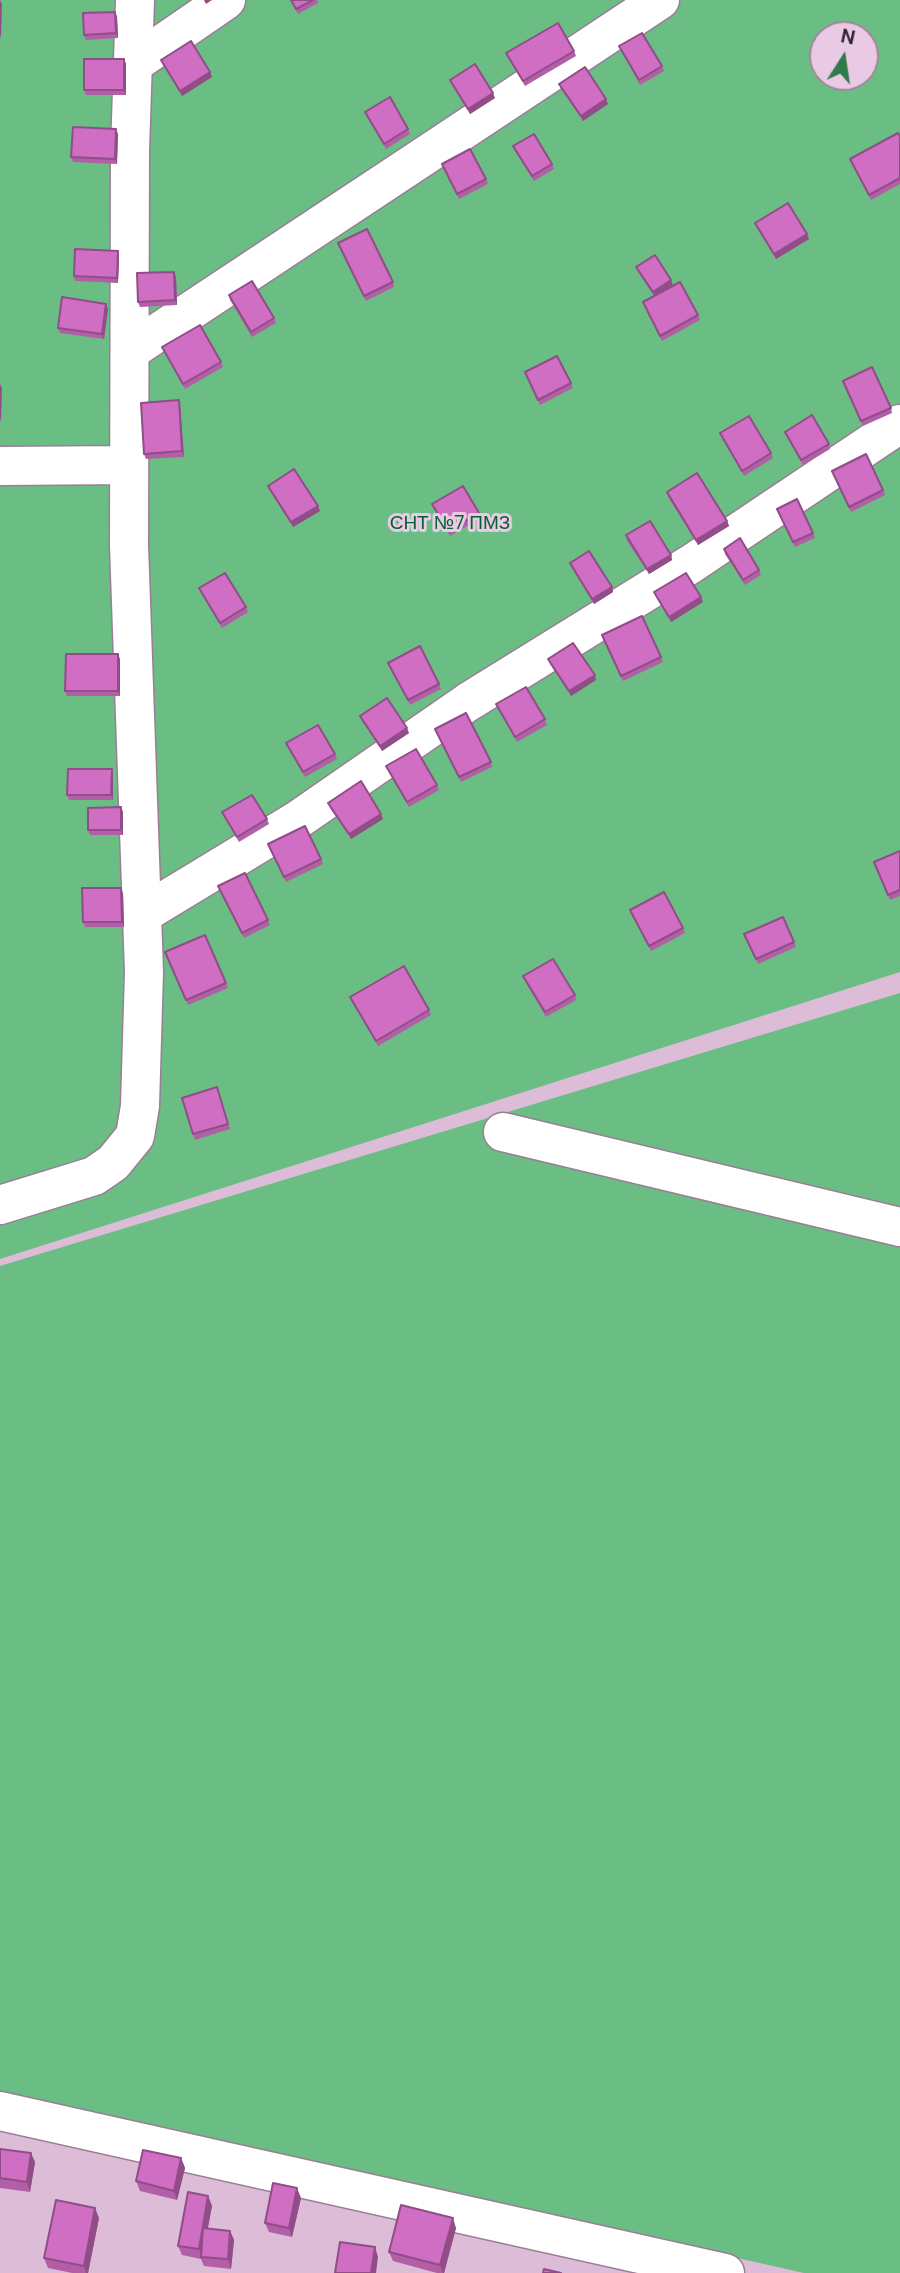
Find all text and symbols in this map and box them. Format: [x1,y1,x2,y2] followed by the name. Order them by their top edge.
[809,21,879,91] north arrow
[839,23,857,51] text: N
[390,513,510,535] park label: СНТ №7 ПМЗ

